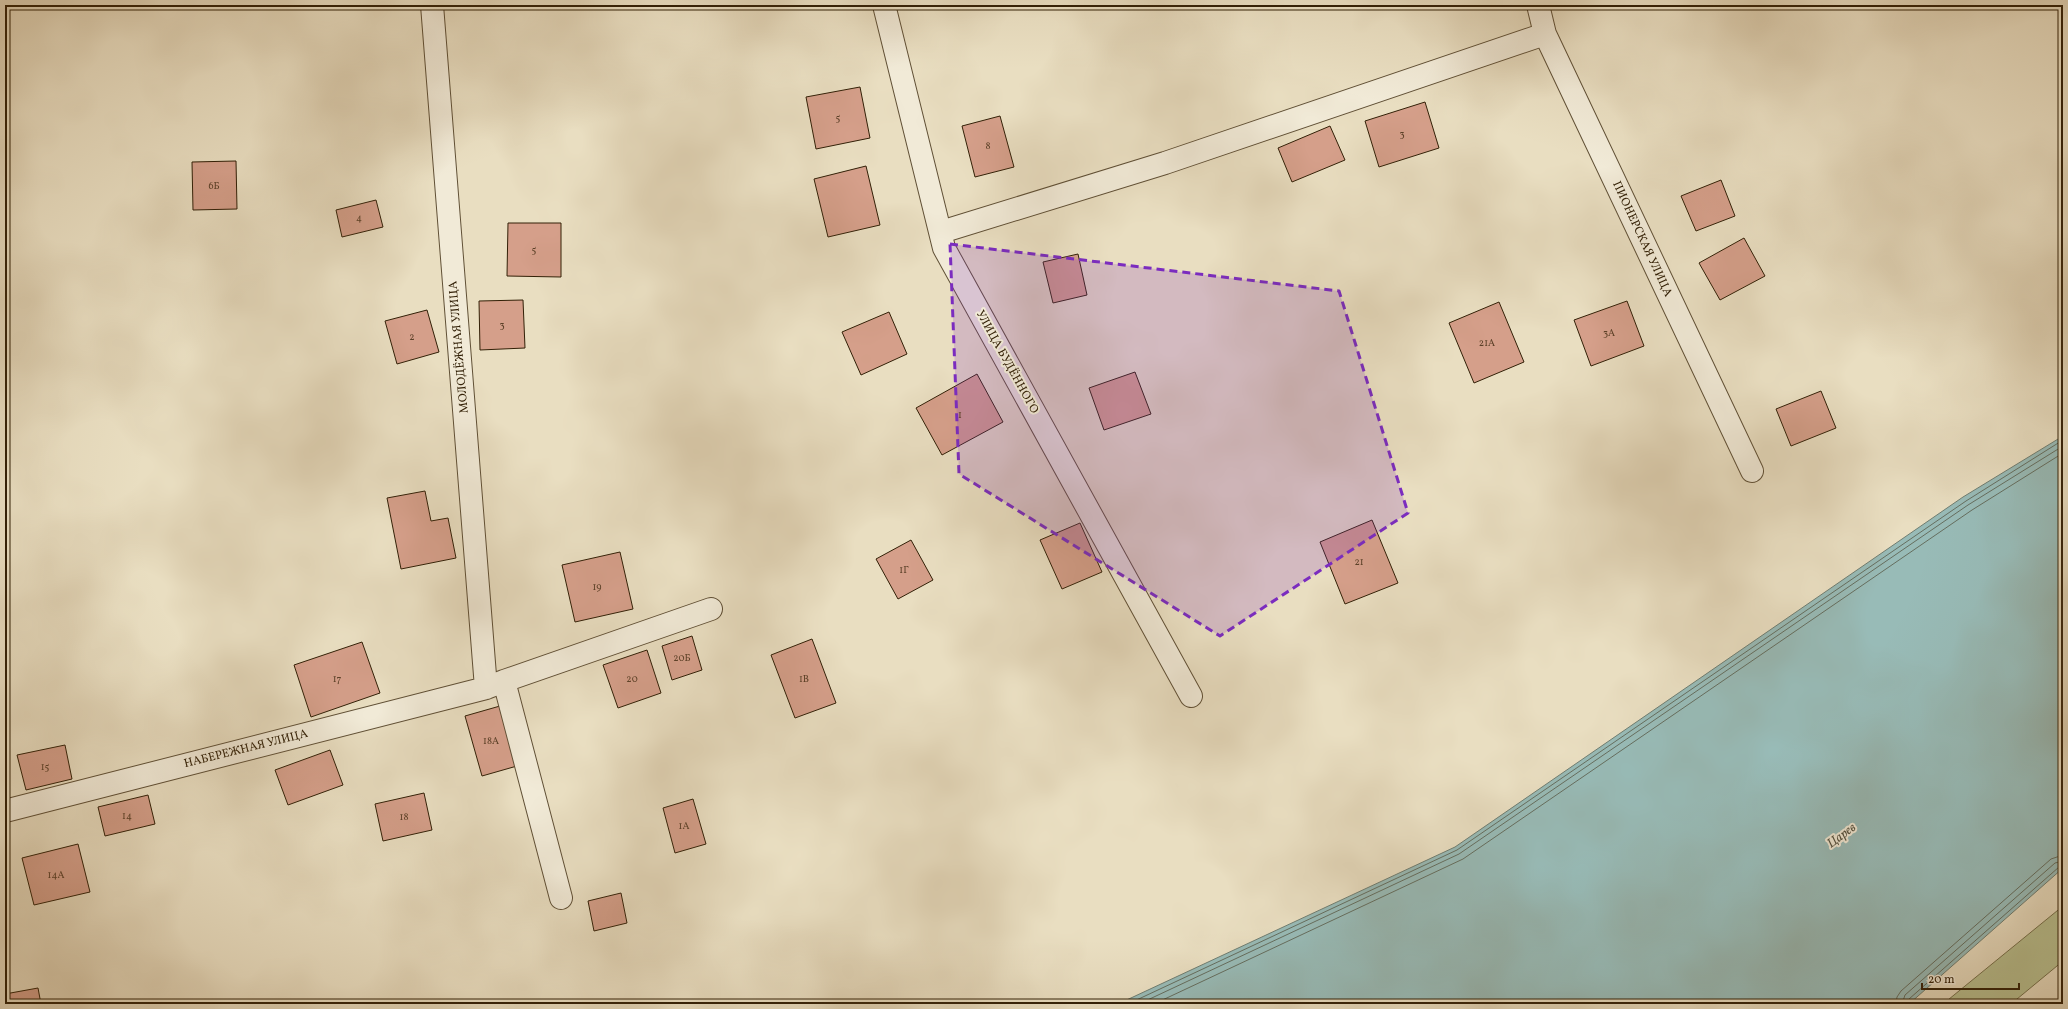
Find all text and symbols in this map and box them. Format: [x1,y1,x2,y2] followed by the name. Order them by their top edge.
[836,111,841,125] house number: 5
[1399,127,1405,141] house number: 3
[985,139,991,153] house number: 8
[208,179,220,193] house number: 6Б
[1608,179,1676,300] street label: ПИОНЕРСКАЯ УЛИЦА
[356,211,362,225] house number: 4
[532,243,537,257] house number: 5
[444,280,473,414] street label: МОЛОДЁЖНАЯ УЛИЦА
[972,307,1043,417] street label: УЛИЦА БУДЁННОГО
[499,318,505,332] house number: 3
[1603,326,1615,340] house number: 3А
[409,330,415,344] house number: 2
[1479,336,1495,350] house number: 21А
[958,408,962,422] house number: 1
[1354,555,1364,569] house number: 21
[899,563,909,577] house number: 1Г
[592,580,602,594] house number: 19
[673,651,691,665] house number: 20Б
[333,672,342,686] house number: 17
[626,672,638,686] house number: 20
[799,672,809,686] house number: 1В
[182,726,310,772] street label: НАБЕРЕЖНАЯ УЛИЦА
[483,734,499,748] house number: 18А
[41,760,50,774] house number: 15
[122,809,132,823] house number: 14
[400,810,408,824] house number: 18
[679,819,689,833] house number: 1А
[1824,819,1860,853] water label: Царев
[48,868,64,882] house number: 14А
[1922,965,2019,991] scale bar
[1928,972,1955,988] text: 20 m

